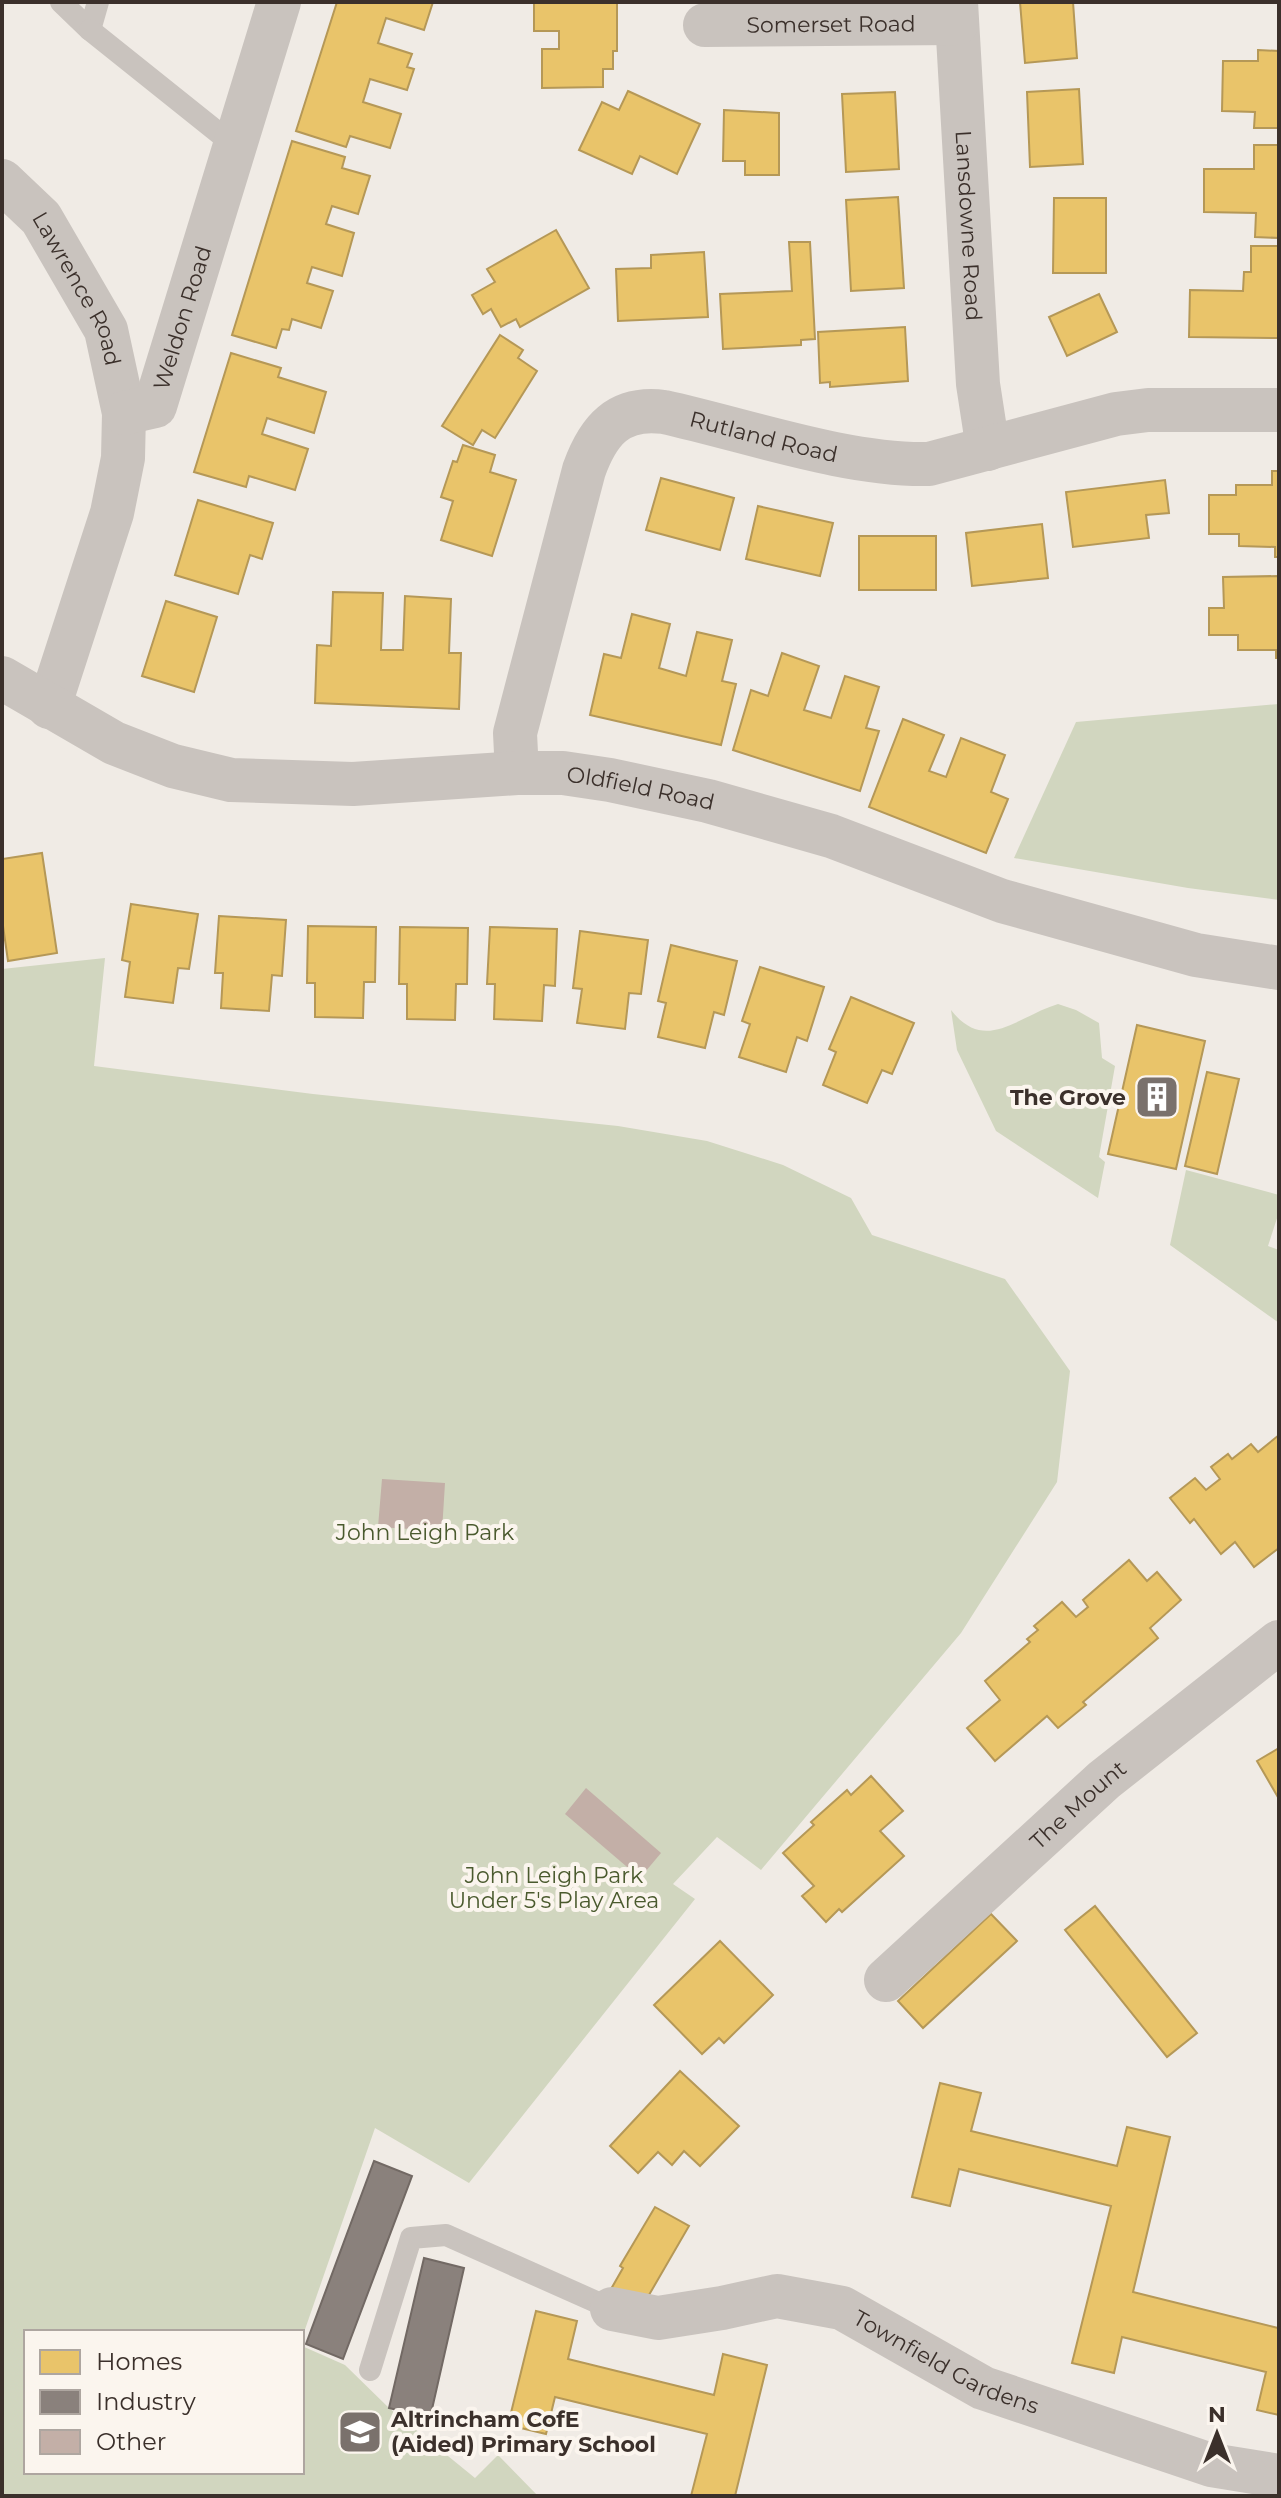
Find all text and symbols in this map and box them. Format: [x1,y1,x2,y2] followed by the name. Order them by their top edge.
[746,10,916,38] street label: Somerset Road
[950,130,988,322] street label: Lansdowne Road
[27,207,127,368] street label: Lawrence Road
[147,242,217,393] street label: Weldon Road
[687,405,840,468] street label: Rutland Road
[565,760,717,816] street label: Oldfield Road
[1133,1073,1181,1121] building icon: The Grove
[1010,1084,1126,1111] place label: The Grove
[335,1519,515,1546] park label: John Leigh Park
[1024,1754,1131,1855] street label: The Mount
[449,1862,659,1914] park label: John Leigh Park Under 5's Play Area
[849,2304,1043,2420] street label: Townfield Gardens
[24,2330,304,2474] legend
[96,2347,182,2376] text: Homes
[96,2387,196,2416] text: Industry
[1177,2394,1257,2474] north arrow
[1208,2401,1226,2428] text: N
[390,2406,656,2458] place label: Altrincham CofE (Aided) Primary School
[336,2408,384,2456] school or university icon: Altrincham CofE (Aided) Primary School
[96,2427,166,2456] text: Other

